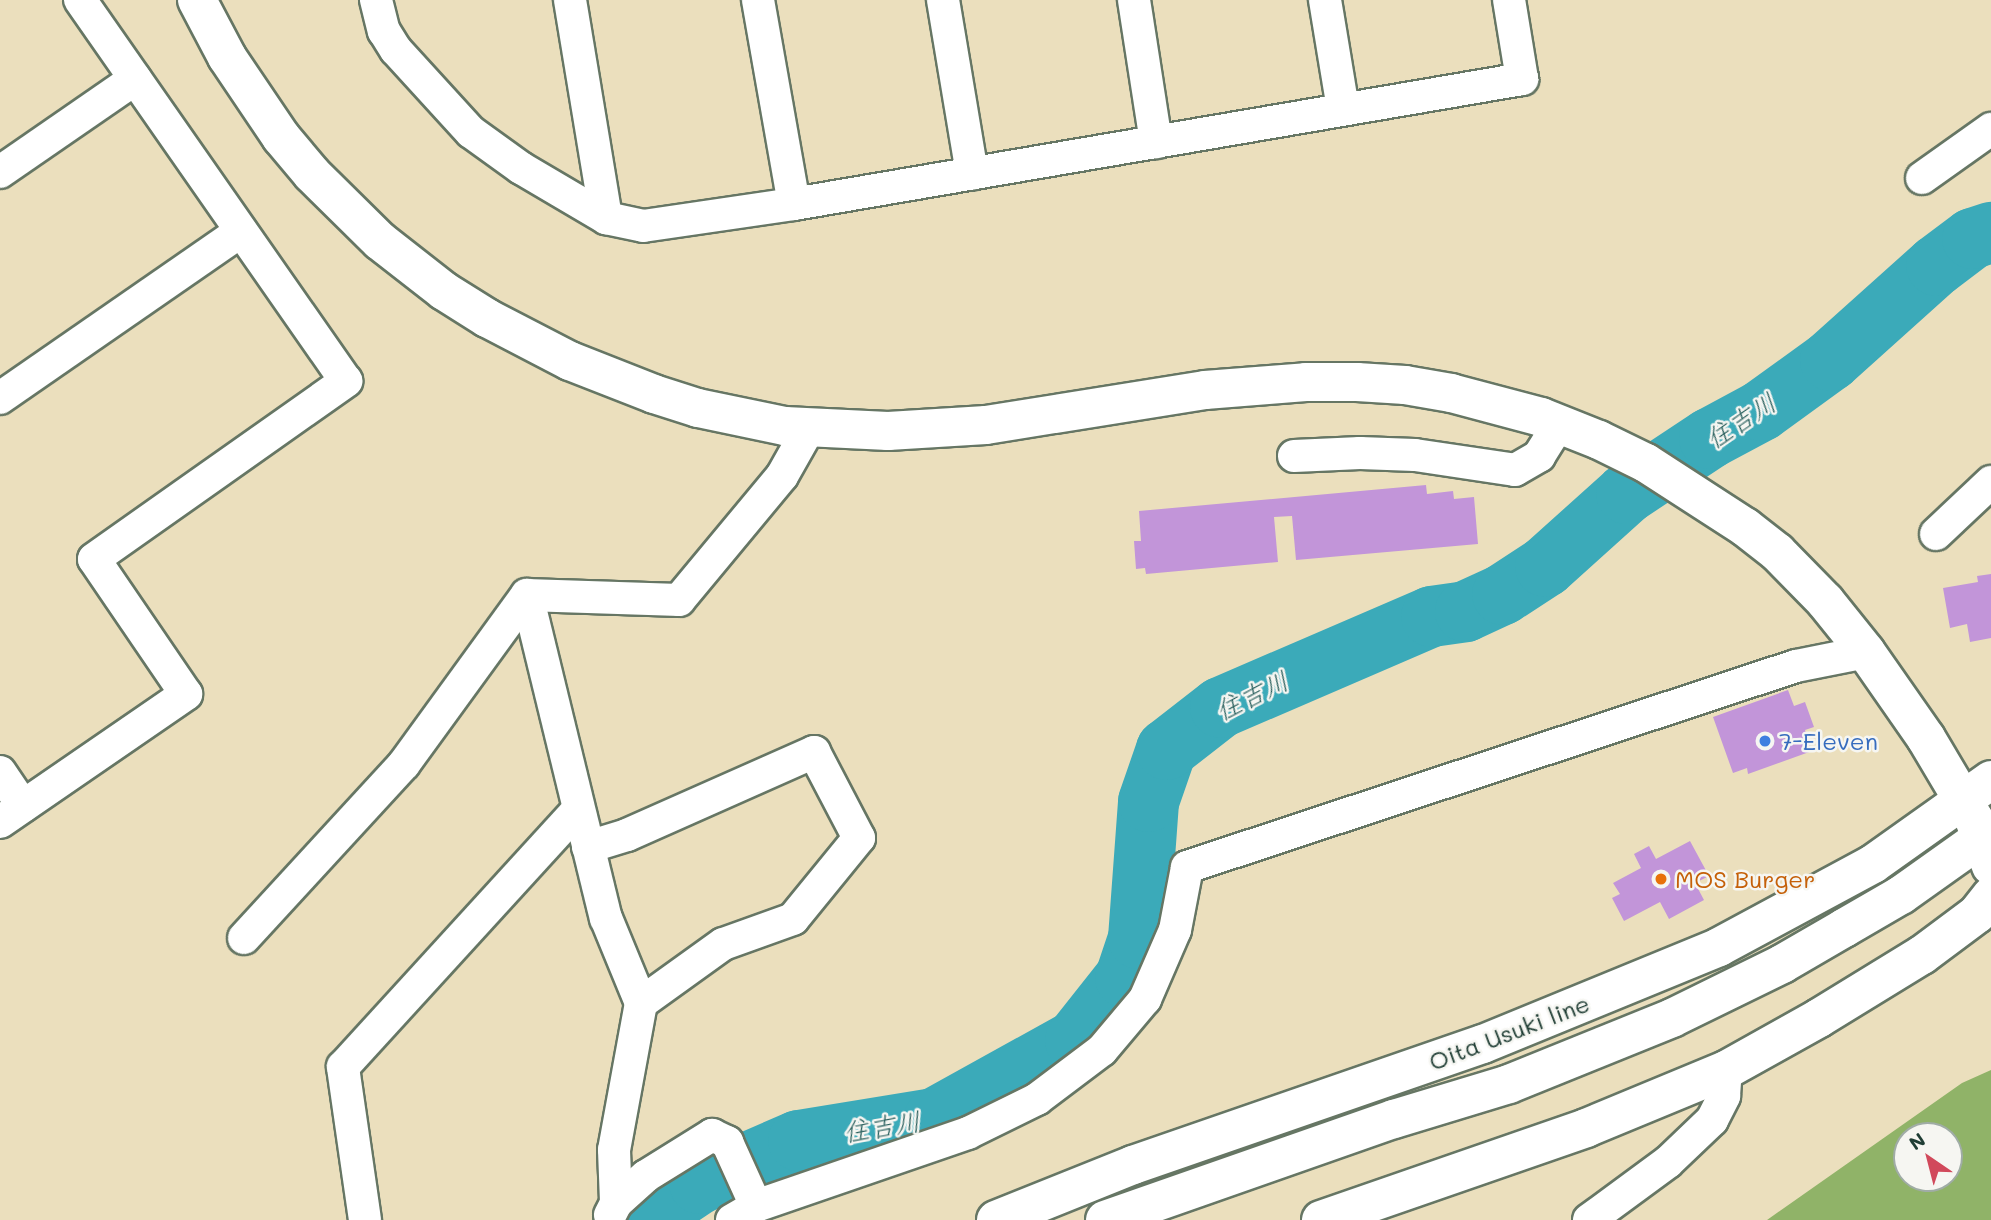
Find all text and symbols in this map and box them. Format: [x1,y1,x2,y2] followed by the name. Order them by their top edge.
[1700,387,1782,455] water label: 住吉川
[1210,665,1294,727] water label: 住吉川
[1779,727,1878,755] place label: 7-Eleven
[1757,733,1773,749] marker: 7-Eleven
[1675,865,1815,893] place label: MOS Burger
[1653,871,1669,887] marker: MOS Burger
[1425,988,1593,1076] street label: Oita Usuki line
[841,1105,923,1149] water label: 住吉川
[1893,1122,1963,1192] north arrow
[1904,1127,1930,1155] text: N

